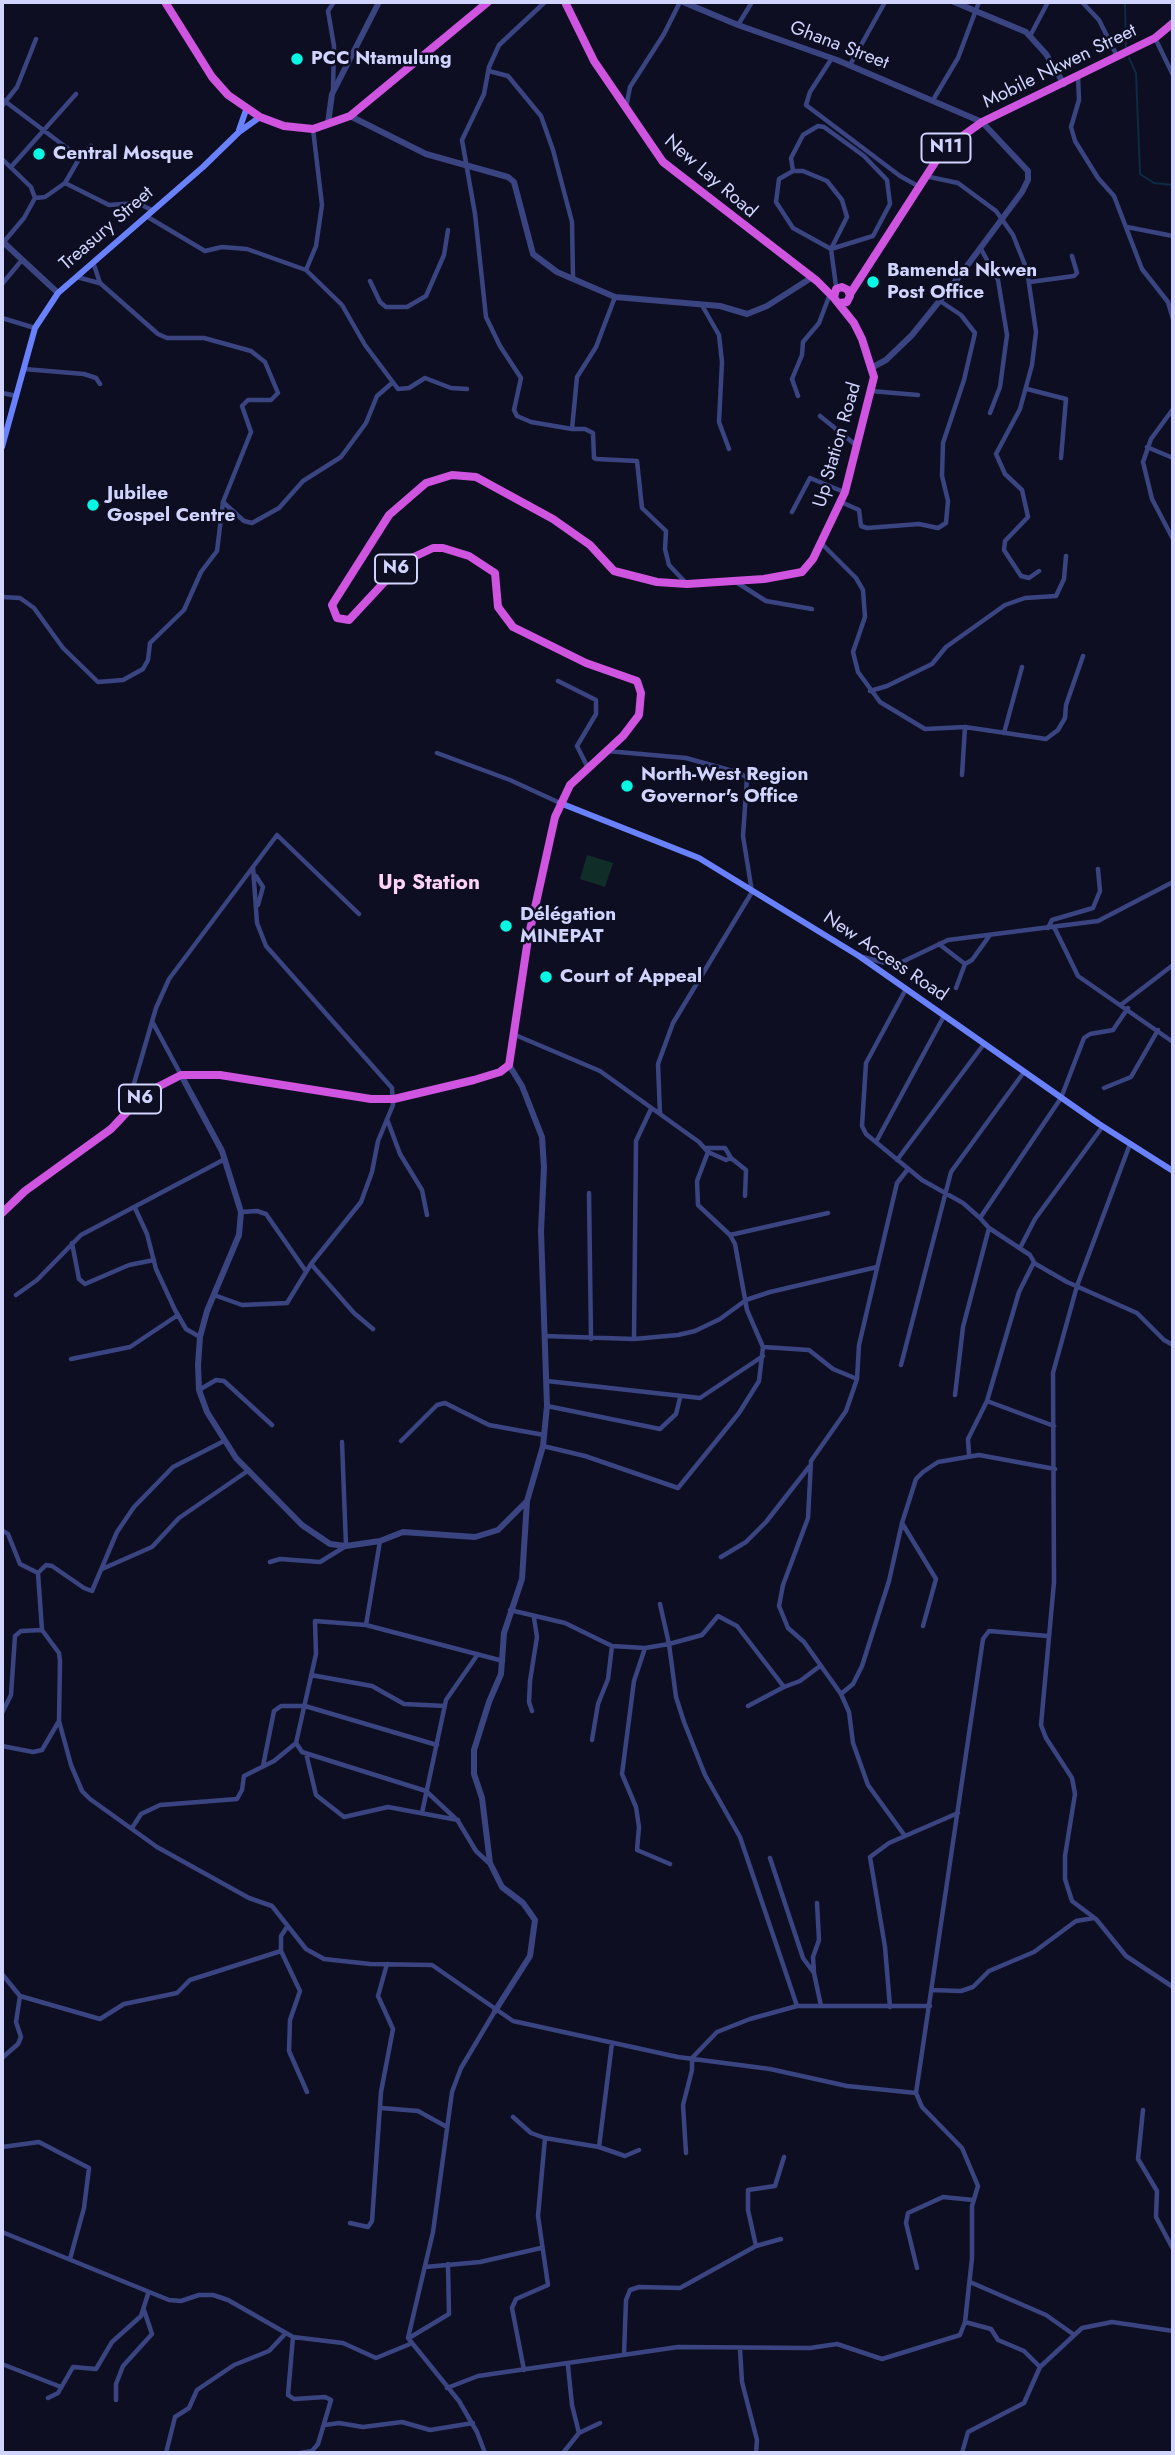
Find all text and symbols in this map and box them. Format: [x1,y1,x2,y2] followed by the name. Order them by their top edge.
[786,17,892,75] street label: Ghana Street
[979,20,1141,114] street label: Mobile Nkwen Street
[311,48,452,70] place label: PCC Ntamulung
[289,51,305,67] marker: PCC Ntamulung
[659,131,761,223] street label: New Lay Road
[922,134,970,162] road number: N11
[53,143,193,165] place label: Central Mosque
[31,146,47,162] marker: Central Mosque
[56,182,158,276] street label: Treasury Street
[887,260,1037,304] place label: Bamenda Nkwen Post Office
[865,274,881,290] marker: Bamenda Nkwen Post Office
[809,380,867,510] street label: Up Station Road
[107,483,235,527] place label: Jubilee Gospel Centre
[85,497,101,513] marker: Jubilee Gospel Centre
[375,554,417,584] road number: N6
[641,764,808,808] place label: North-West Region Governor's Office
[619,778,635,794] marker: North-West Region Governor's Office
[378,871,480,897] district label: Up Station
[520,904,616,948] place label: Délégation MINEPAT
[818,907,952,1007] street label: New Access Road
[498,918,514,934] marker: Délégation MINEPAT
[560,966,702,988] place label: Court of Appeal
[538,969,554,985] marker: Court of Appeal
[119,1084,161,1114] road number: N6

